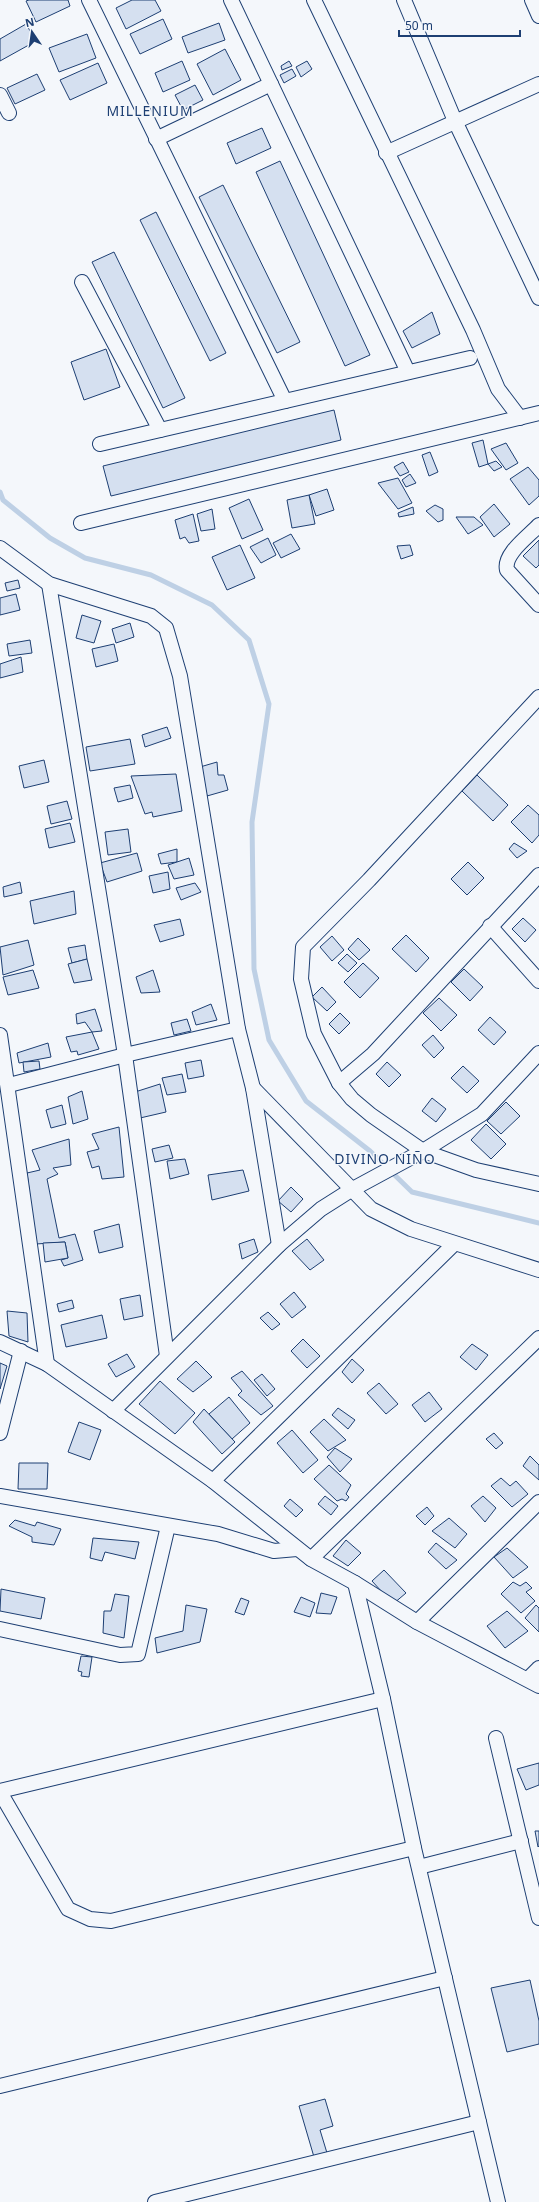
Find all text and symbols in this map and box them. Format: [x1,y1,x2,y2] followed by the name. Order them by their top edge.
[12,12,52,52] north arrow
[399,12,520,38] scale bar
[24,13,36,30] text: N
[405,17,433,34] text: 50 m
[106,101,194,120] district label: MILLENIUM
[334,1149,436,1168] district label: DIVINO NIÑO

